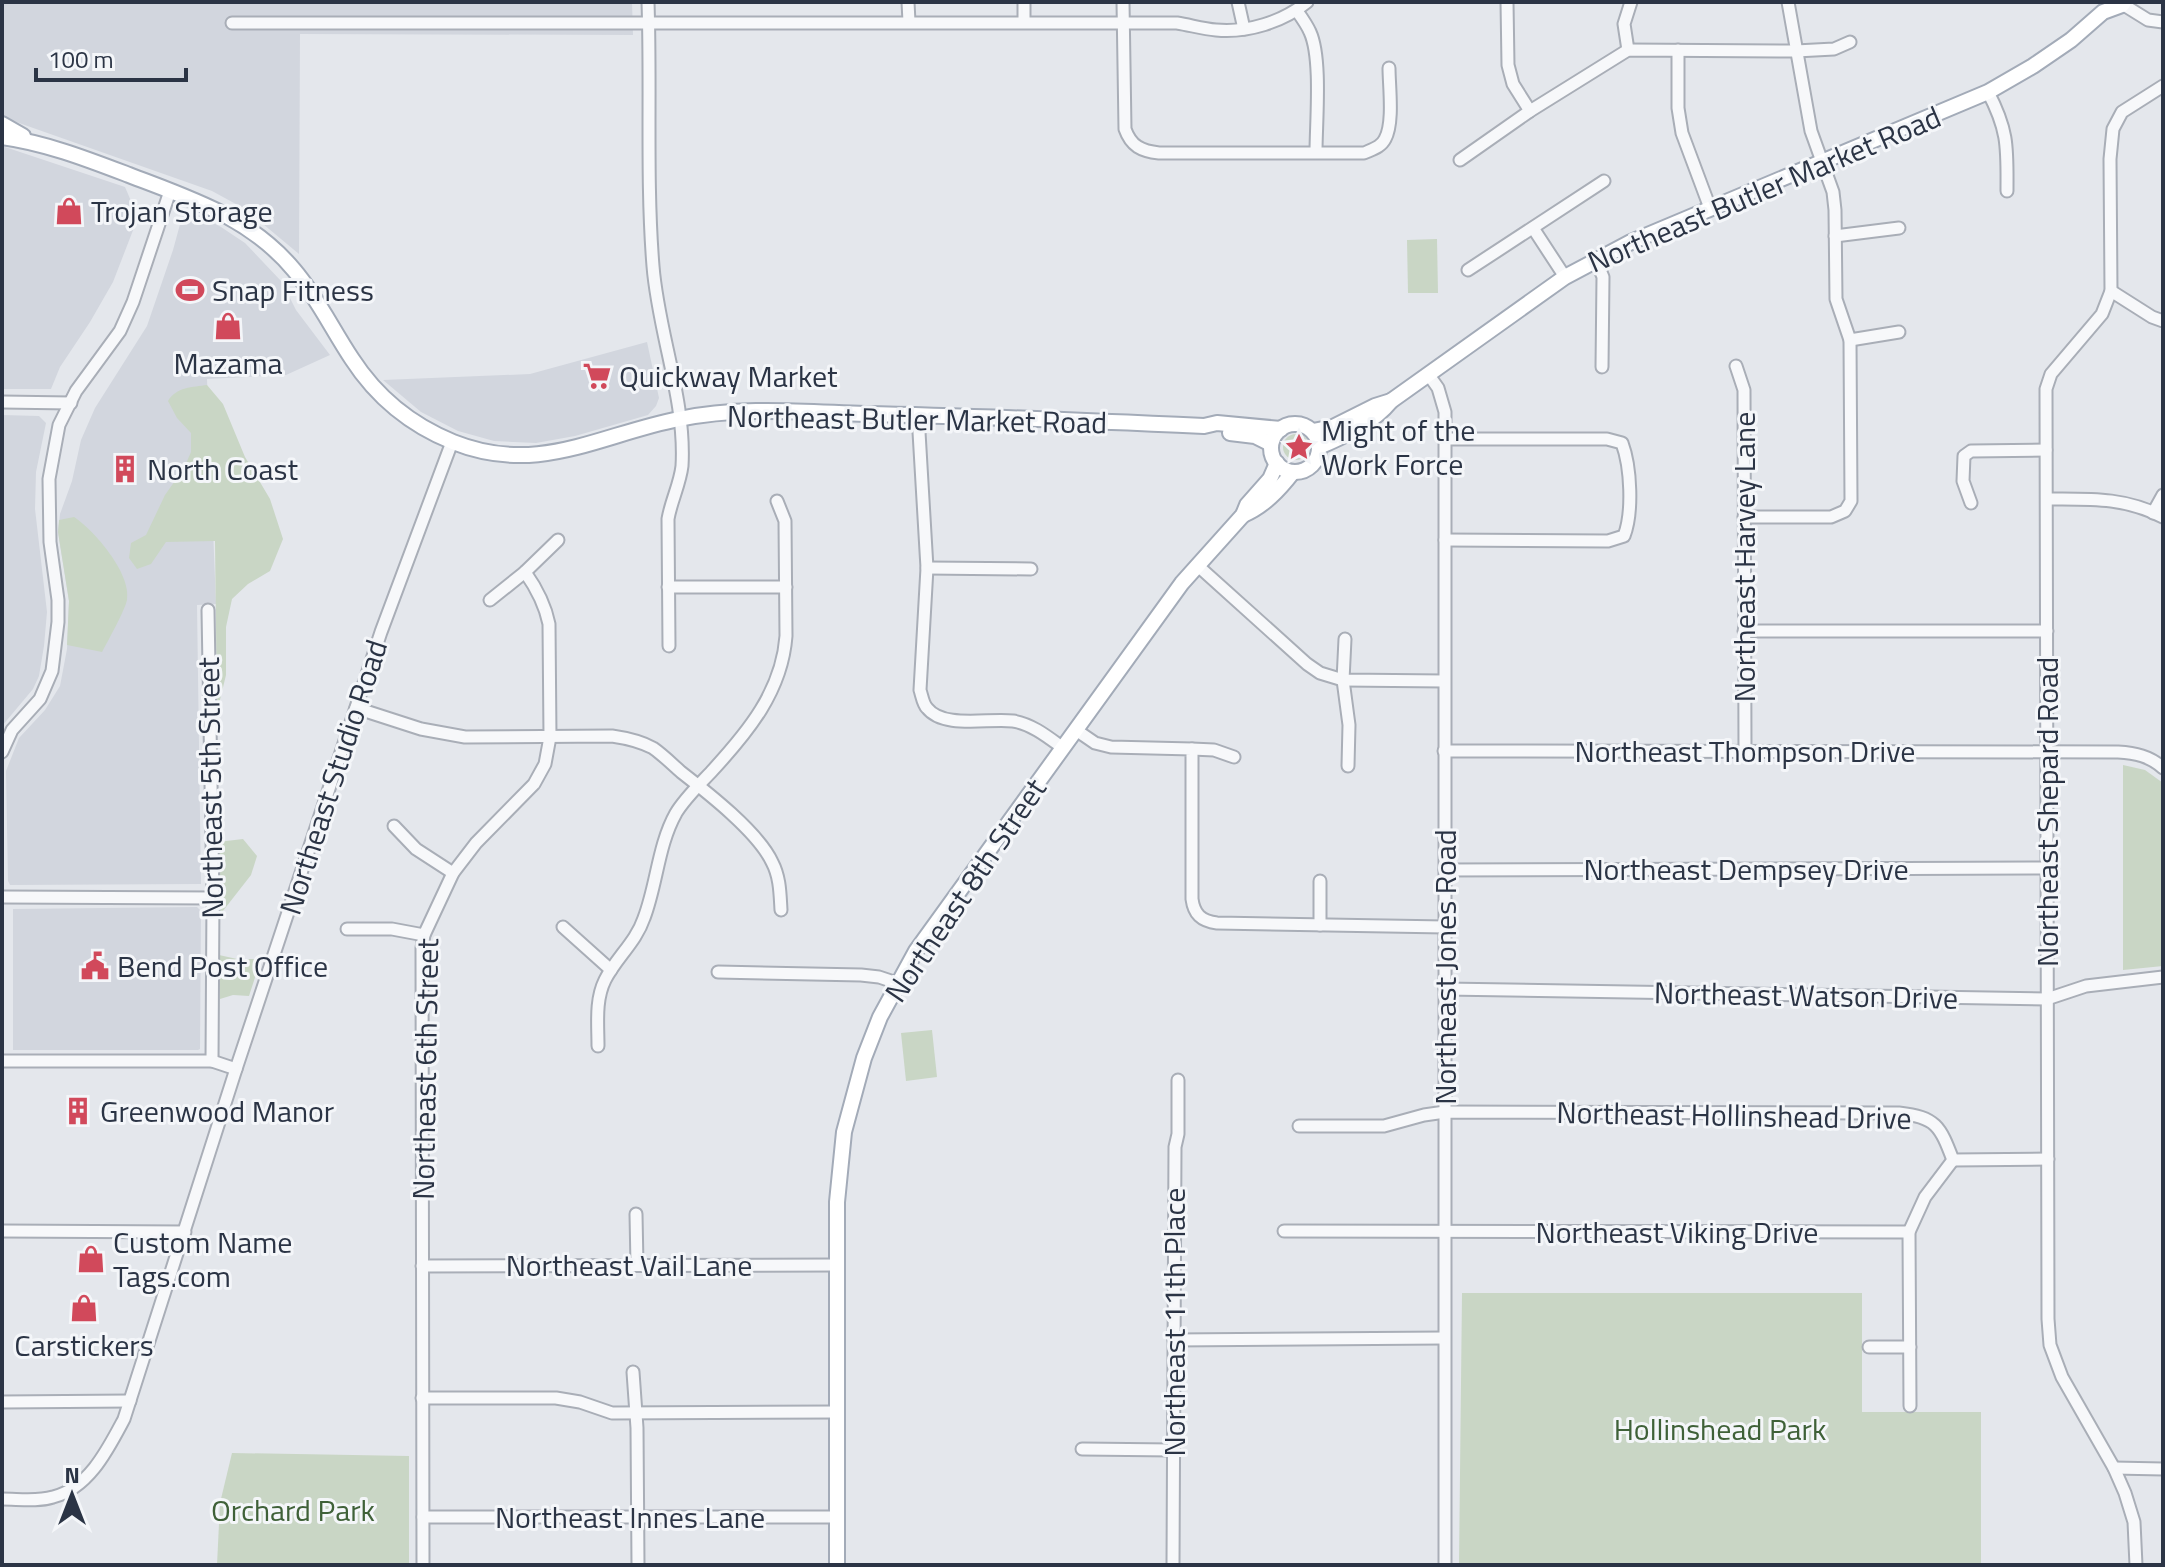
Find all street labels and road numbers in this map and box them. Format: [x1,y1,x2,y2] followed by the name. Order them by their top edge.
[1580,94,1948,284] street label: Northeast Butler Market Road
[727,393,1107,445] street label: Northeast Butler Market Road
[1721,412,1767,702] street label: Northeast Harvey Lane
[267,634,399,920] street label: Northeast Studio Road
[185,656,235,919] street label: Northeast 5th Street
[2024,657,2070,967] street label: Northeast Shepard Road
[1575,728,1915,774] street label: Northeast Thompson Drive
[873,768,1057,1011] street label: Northeast 8th Street
[1422,829,1468,1105] street label: Northeast Jones Road
[1583,846,1909,892] street label: Northeast Dempsey Drive
[400,937,450,1200] street label: Northeast 6th Street
[1654,969,1958,1021] street label: Northeast Watson Drive
[1556,1089,1912,1141] street label: Northeast Hollinshead Drive
[1151,1188,1197,1456] street label: Northeast 11th Place
[1536,1209,1818,1255] street label: Northeast Viking Drive
[506,1242,752,1288] street label: Northeast Vail Lane
[495,1494,765,1540] street label: Northeast Innes Lane

